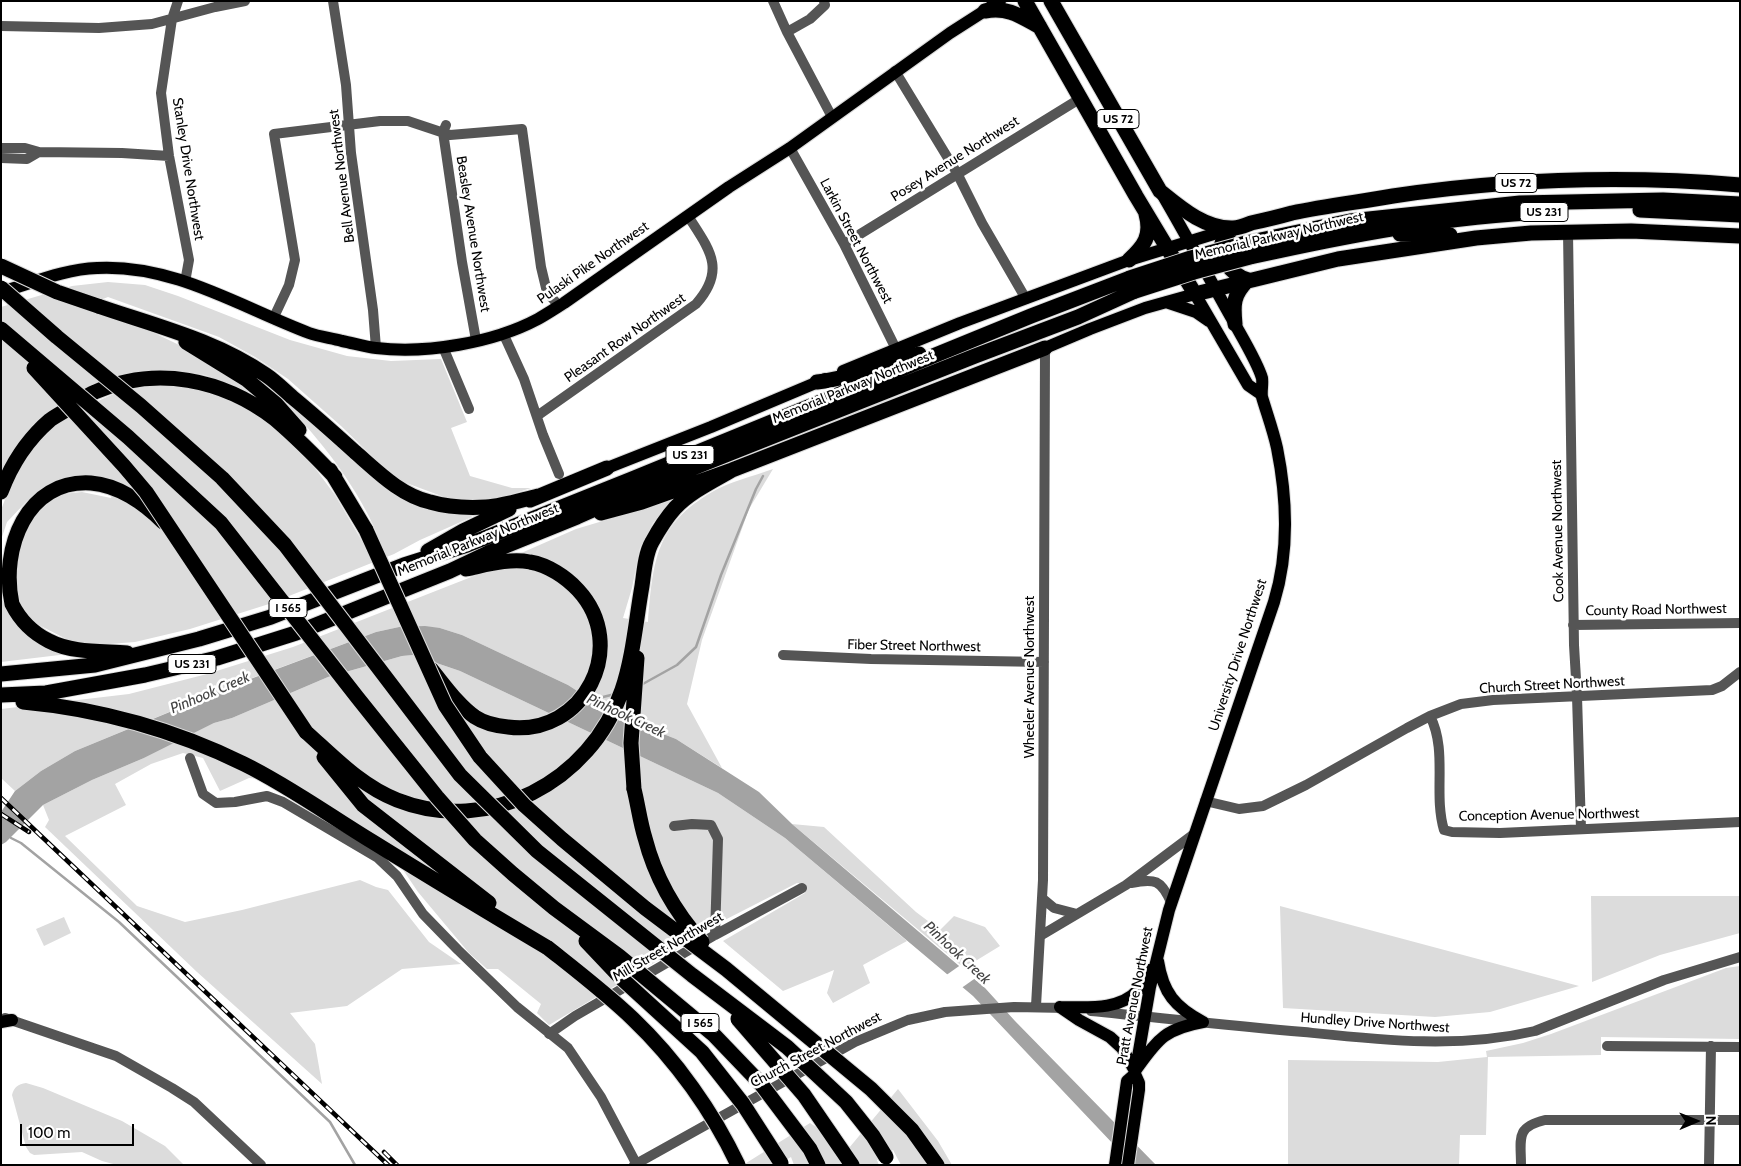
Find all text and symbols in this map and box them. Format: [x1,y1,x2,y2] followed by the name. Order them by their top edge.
[168,97,208,241] street label: Stanley Drive Northwest
[325,108,359,244] street label: Bell Avenue Northwest
[1097,110,1139,128] road number: US 72
[888,113,1022,205] street label: Posey Avenue Northwest
[452,155,494,313] street label: Beasley Avenue Northwest
[1495,174,1537,192] road number: US 72
[816,176,896,306] street label: Larkin Street Northwest
[1520,202,1568,222] road number: US 231
[1193,208,1365,264] street label: Memorial Parkway Northwest
[534,218,652,308] street label: Pulaski Pike Northwest
[561,290,689,386] street label: Pleasant Row Northwest
[770,347,936,427] street label: Memorial Parkway Northwest
[666,446,714,464] road number: US 231
[1548,460,1568,602] street label: Cook Avenue Northwest
[395,500,561,580] street label: Memorial Parkway Northwest
[1205,577,1271,733] street label: University Drive Northwest
[1022,596,1038,758] street label: Wheeler Avenue Northwest
[269,598,307,618] road number: I 565
[1585,600,1727,620] street label: County Road Northwest
[847,636,981,656] street label: Fiber Street Northwest
[168,654,216,674] road number: US 231
[168,668,252,718] water label: Pinhook Creek
[1479,673,1625,697] street label: Church Street Northwest
[584,690,668,742] water label: Pinhook Creek
[1459,805,1639,825] street label: Conception Avenue Northwest
[610,909,726,985] street label: Mill Street Northwest
[920,918,994,988] water label: Pinhook Creek
[1113,925,1157,1067] street label: Pratt Avenue Northwest
[748,1008,884,1092] street label: Church Street Northwest
[1300,1009,1450,1037] street label: Hundley Drive Northwest
[681,1014,719,1032] road number: I 565
[1671,1096,1721,1146] north arrow
[22,1114,136,1146] scale bar
[1702,1116,1720,1126] text: N
[28,1124,70,1142] text: 100 m

